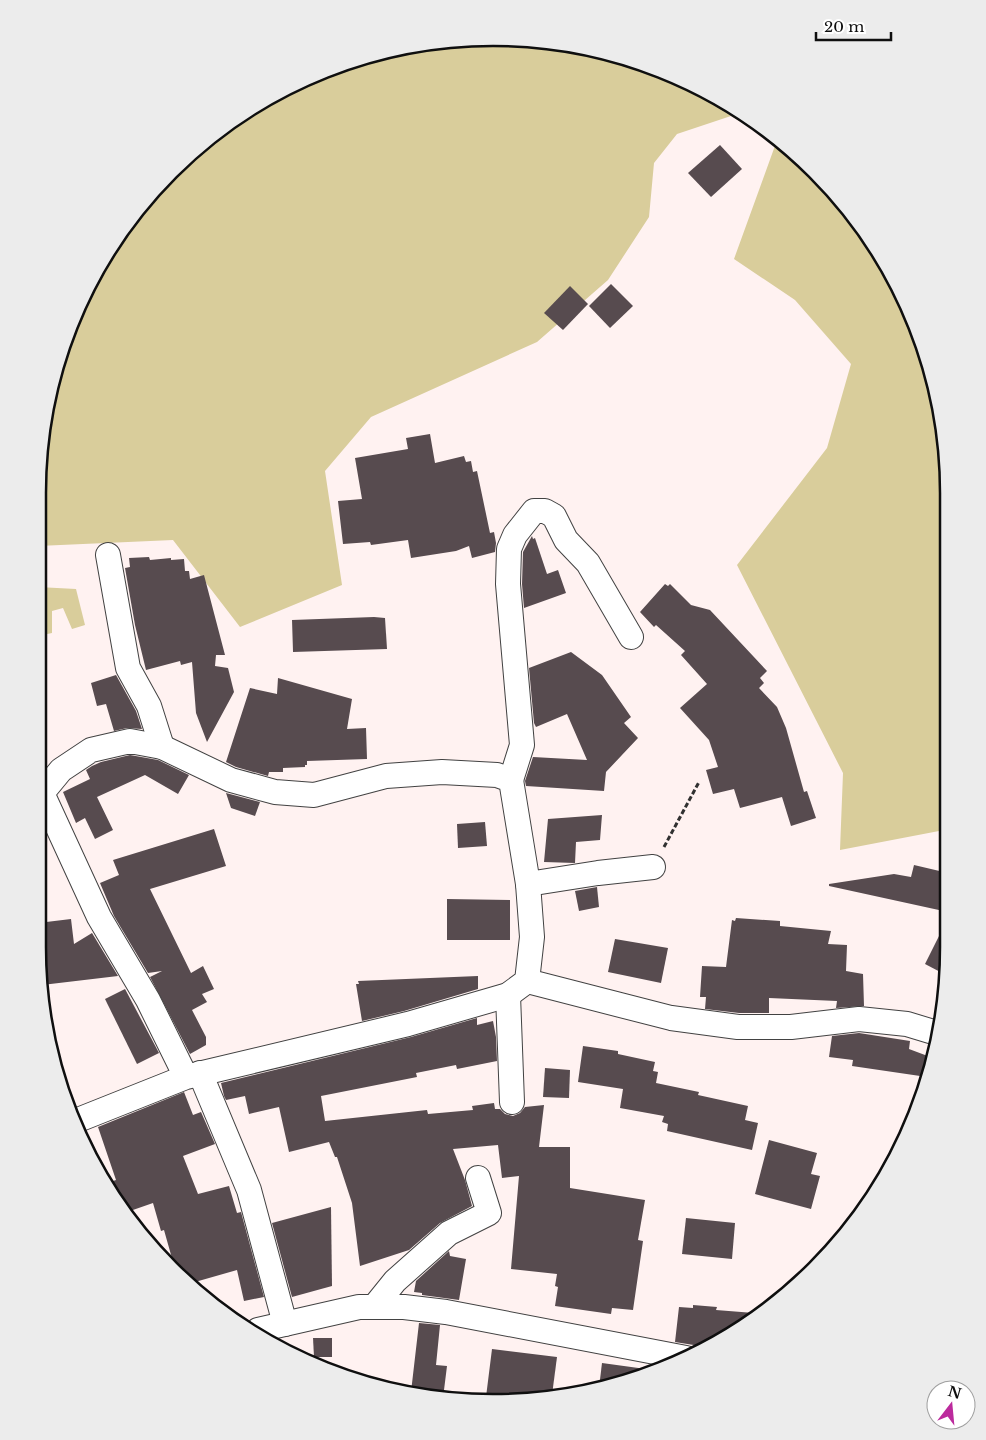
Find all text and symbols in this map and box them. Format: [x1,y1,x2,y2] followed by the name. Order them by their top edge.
[816,10,891,42] scale bar
[824,17,864,36] text: 20 m
[926,1380,976,1430] north arrow
[946,1382,963,1403] text: N

